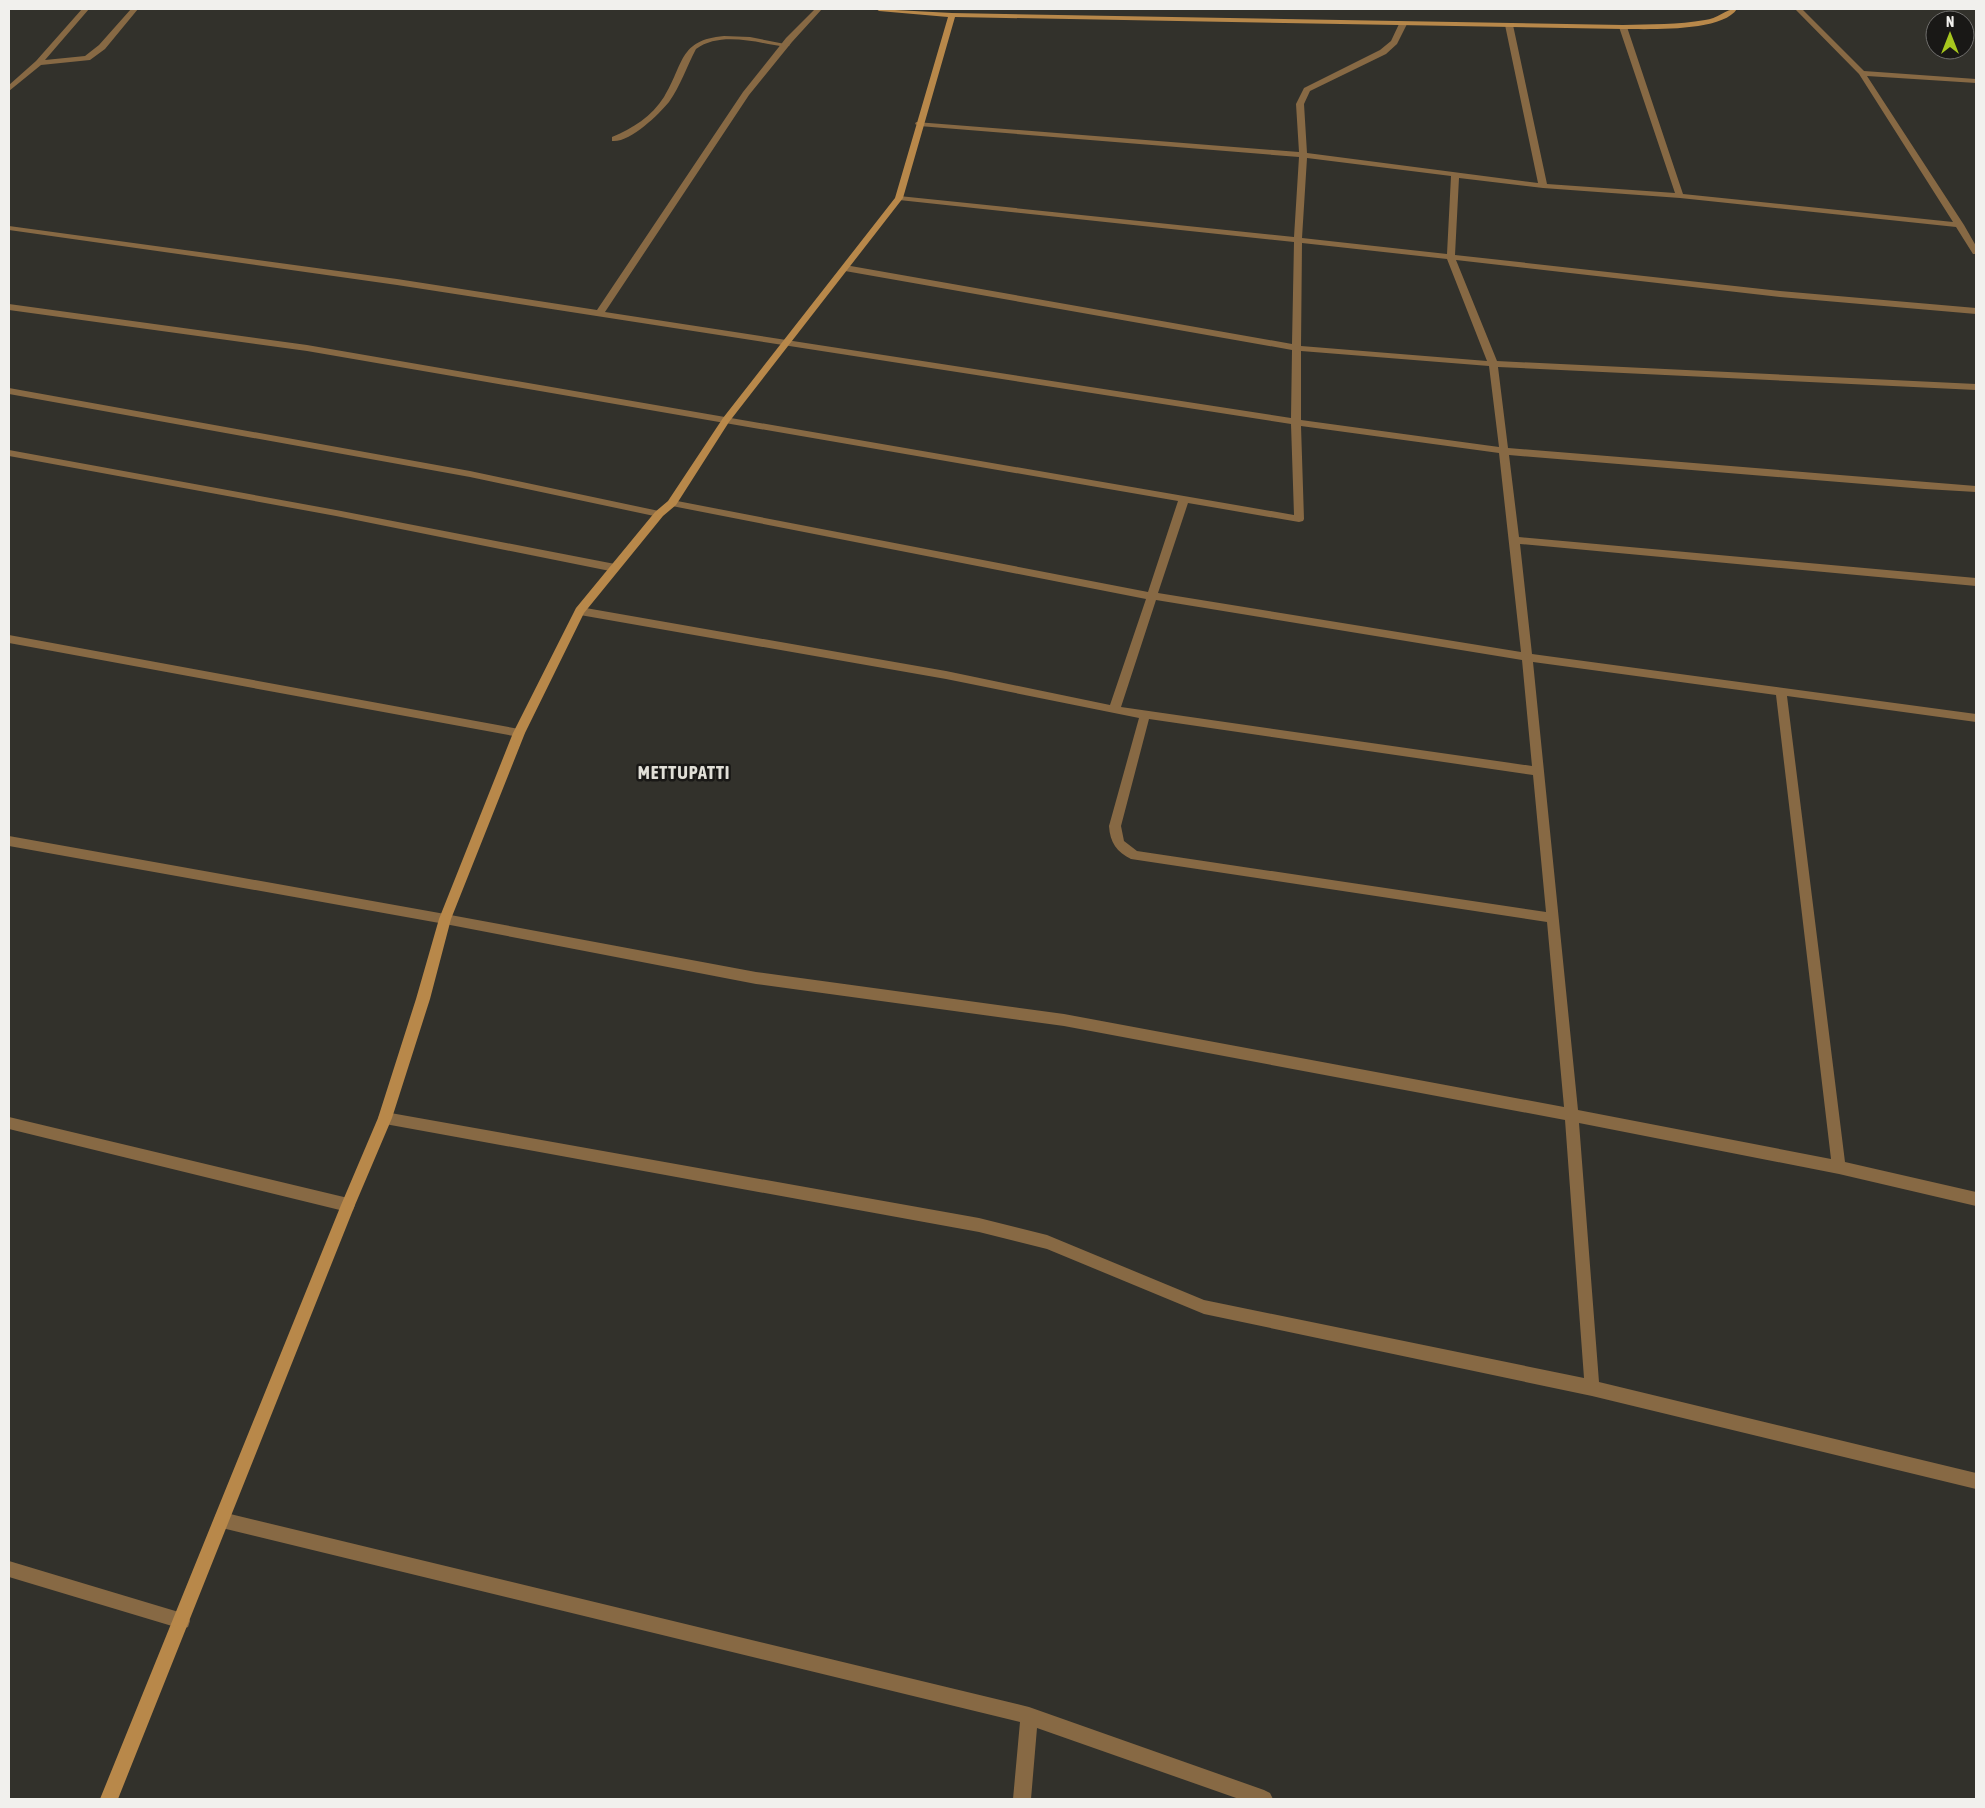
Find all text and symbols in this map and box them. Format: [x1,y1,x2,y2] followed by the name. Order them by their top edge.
[1925,10,1975,60] north arrow
[1946,14,1954,30] text: N
[638,762,730,783] district label: METTUPATTI

